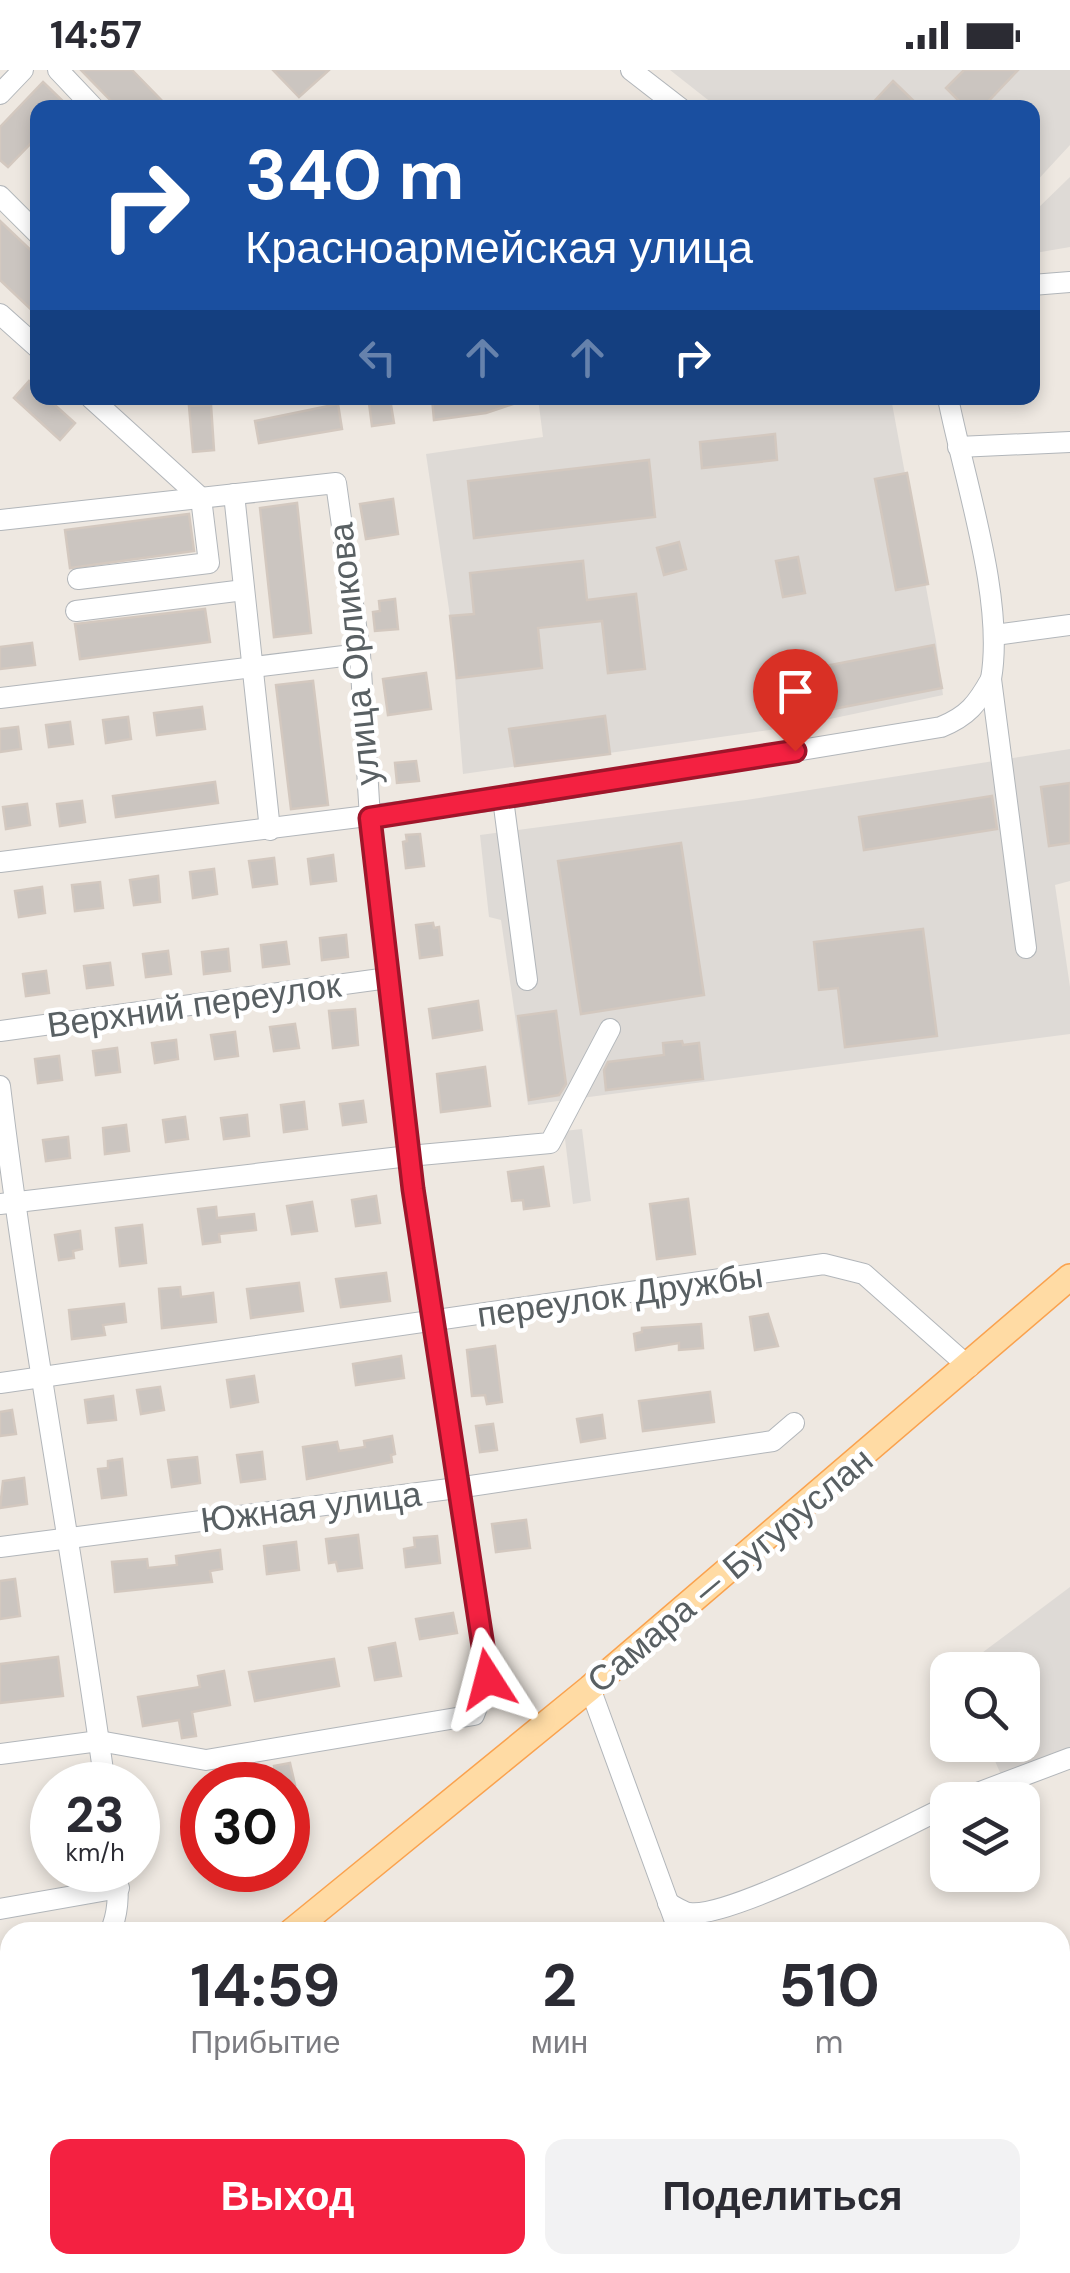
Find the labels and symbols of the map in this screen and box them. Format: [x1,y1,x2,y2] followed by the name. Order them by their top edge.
[317,520,391,788] street label: улица Орликова
[753,649,838,752] pin
[44,962,345,1048] street label: Верхний переулок
[474,1252,766,1338] street label: переулок Дружбы
[578,1437,882,1703] street label: Самара — Бугуруслан
[198,1471,425,1543] street label: Южная улица
[436,1627,540,1731] position arrow
[180,1762,310,1892] speed limit sign: 30

